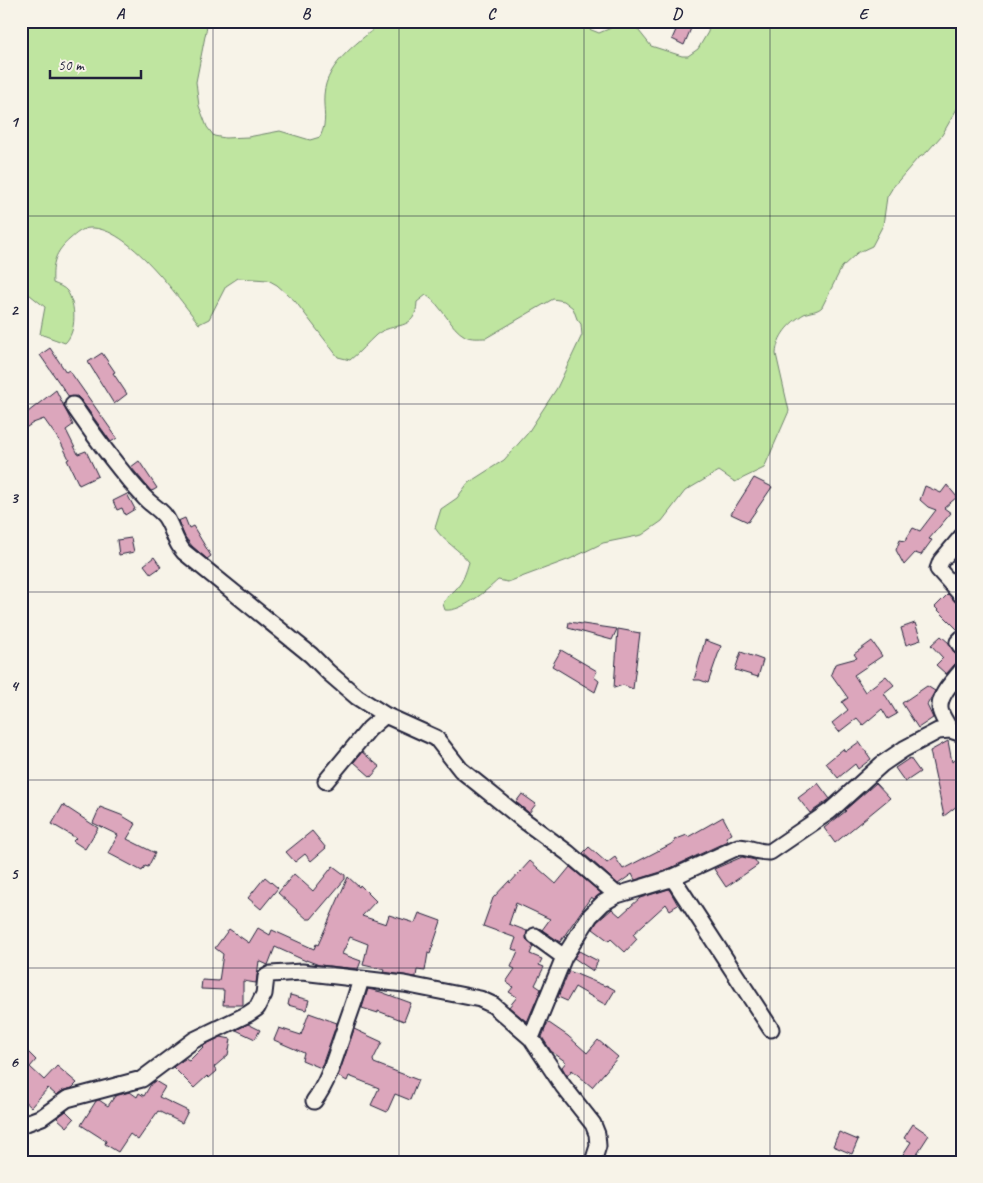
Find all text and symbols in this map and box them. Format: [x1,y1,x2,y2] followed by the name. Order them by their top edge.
[116,4,126,24] text: A
[302,4,312,24] text: B
[487,4,497,24] text: C
[672,4,683,24] text: D
[859,4,870,24] text: E
[50,48,141,80] scale bar
[58,56,85,75] text: 50 m
[10,112,19,132] text: 1
[10,300,19,320] text: 2
[10,488,19,508] text: 3
[10,676,19,696] text: 4
[11,864,20,884] text: 5
[10,1052,19,1072] text: 6

